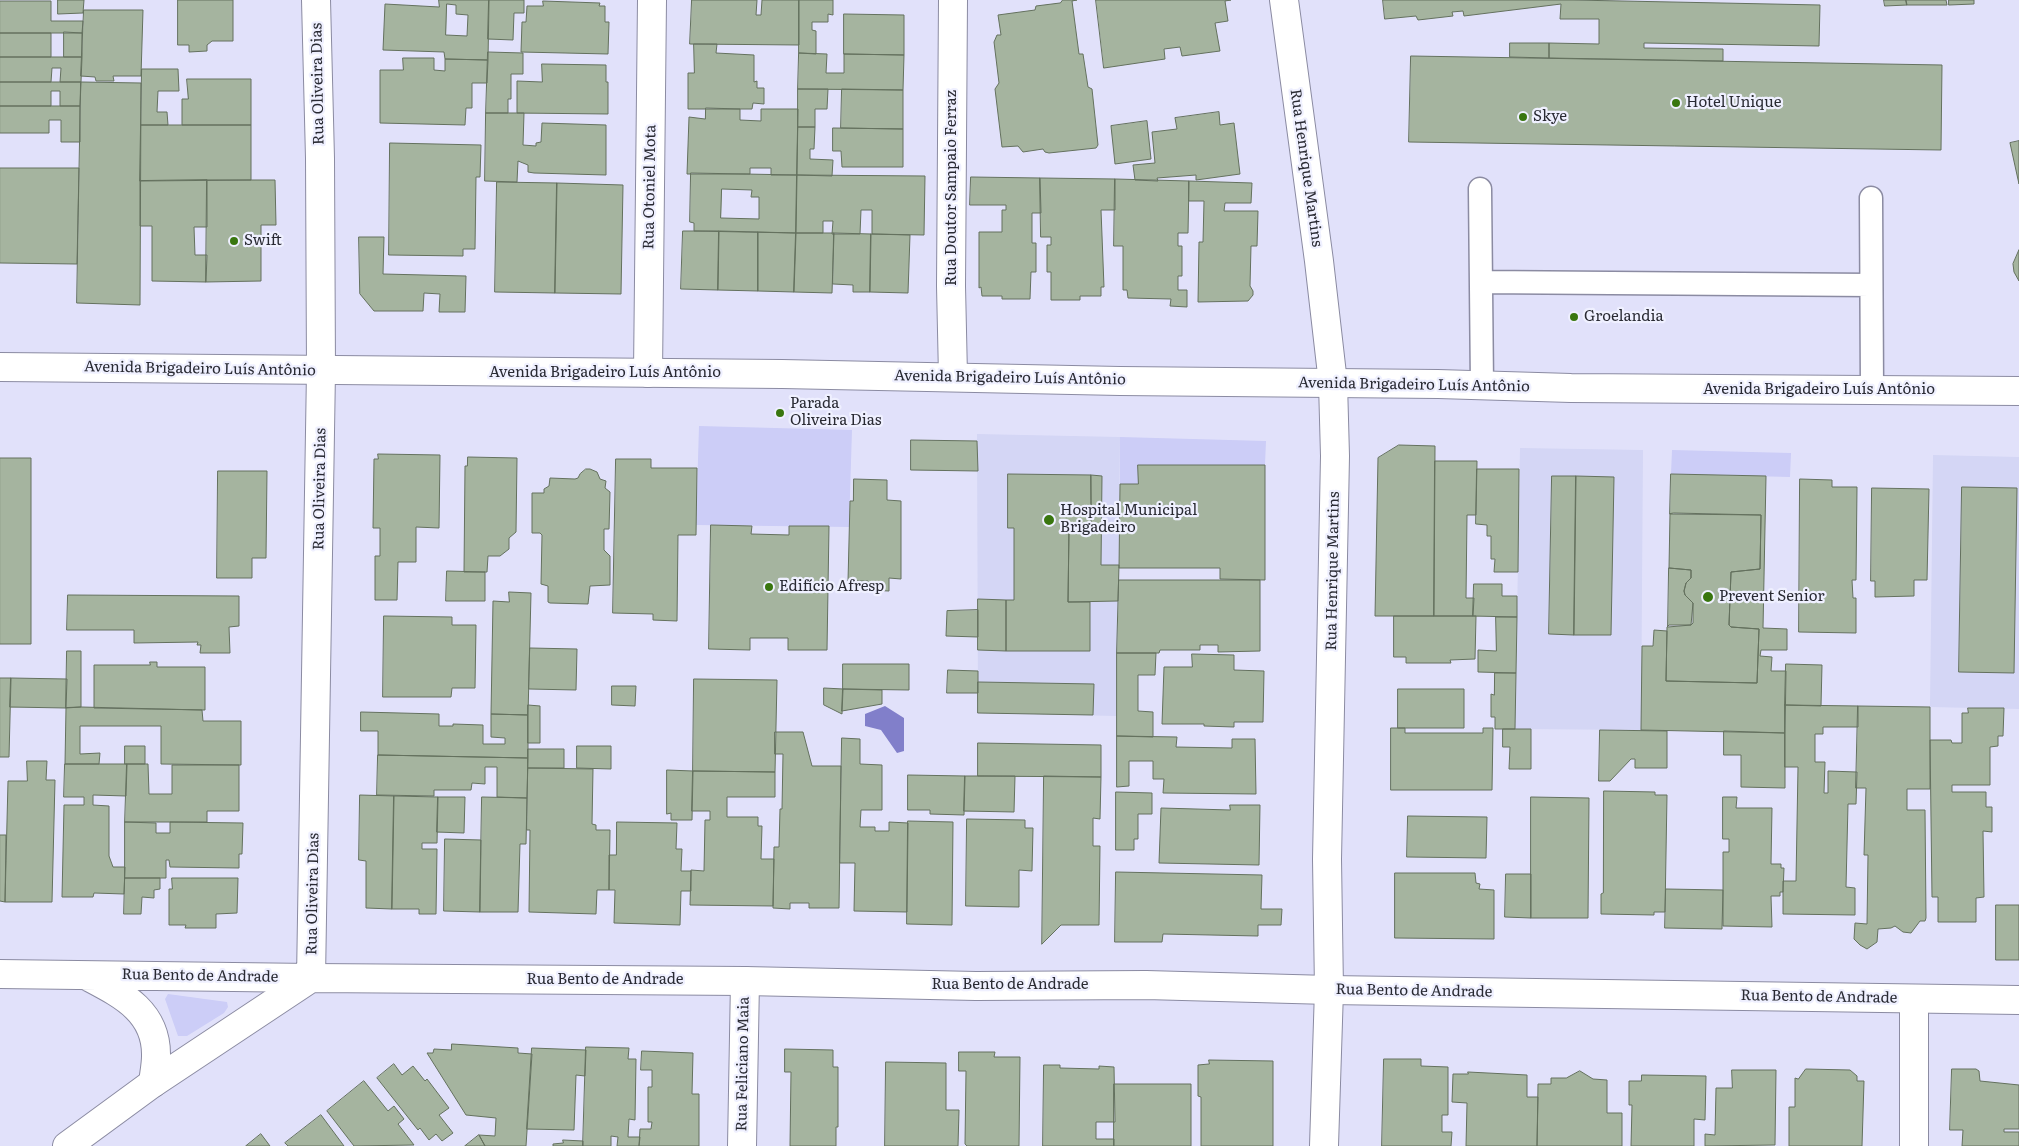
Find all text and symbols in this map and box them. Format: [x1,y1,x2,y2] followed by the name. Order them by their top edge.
[308,23,328,145] street label: Rua Oliveira Dias
[1286,88,1326,248] street label: Rua Henrique Martins
[943,90,961,286] street label: Rua Doutor Sampaio Ferraz
[1686,94,1781,112] place label: Hotel Unique
[1670,97,1682,109] marker: Hotel Unique
[1533,108,1567,126] place label: Skye
[1517,111,1529,123] marker: Skye
[640,125,660,249] street label: Rua Otoniel Mota
[244,232,282,250] place label: Swift
[228,235,240,247] marker: Swift
[1584,308,1664,326] place label: Groelandia
[1568,311,1580,323] marker: Groelandia
[84,358,316,380] street label: Avenida Brigadeiro Luís Antônio
[489,364,721,382] street label: Avenida Brigadeiro Luís Antônio
[894,367,1126,389] street label: Avenida Brigadeiro Luís Antônio
[1298,374,1530,396] street label: Avenida Brigadeiro Luís Antônio
[1703,381,1935,399] street label: Avenida Brigadeiro Luís Antônio
[790,395,881,430] place label: Parada Oliveira Dias
[774,407,786,419] marker: Parada Oliveira Dias
[310,428,330,550] street label: Rua Oliveira Dias
[1323,491,1343,651] street label: Rua Henrique Martins
[1060,502,1197,537] place label: Hospital Municipal Brigadeiro
[1042,513,1056,527] marker: Hospital Municipal Brigadeiro
[779,578,884,596] place label: Edifício Afresp
[763,581,775,593] marker: Edifício Afresp
[1719,588,1824,606] place label: Prevent Senior
[1701,590,1715,604] marker: Prevent Senior
[303,833,323,955] street label: Rua Oliveira Dias
[121,966,279,986] street label: Rua Bento de Andrade
[527,971,683,989] street label: Rua Bento de Andrade
[932,976,1088,994] street label: Rua Bento de Andrade
[1335,981,1493,1001] street label: Rua Bento de Andrade
[1740,987,1898,1007] street label: Rua Bento de Andrade
[733,996,753,1132] street label: Rua Feliciano Maia

